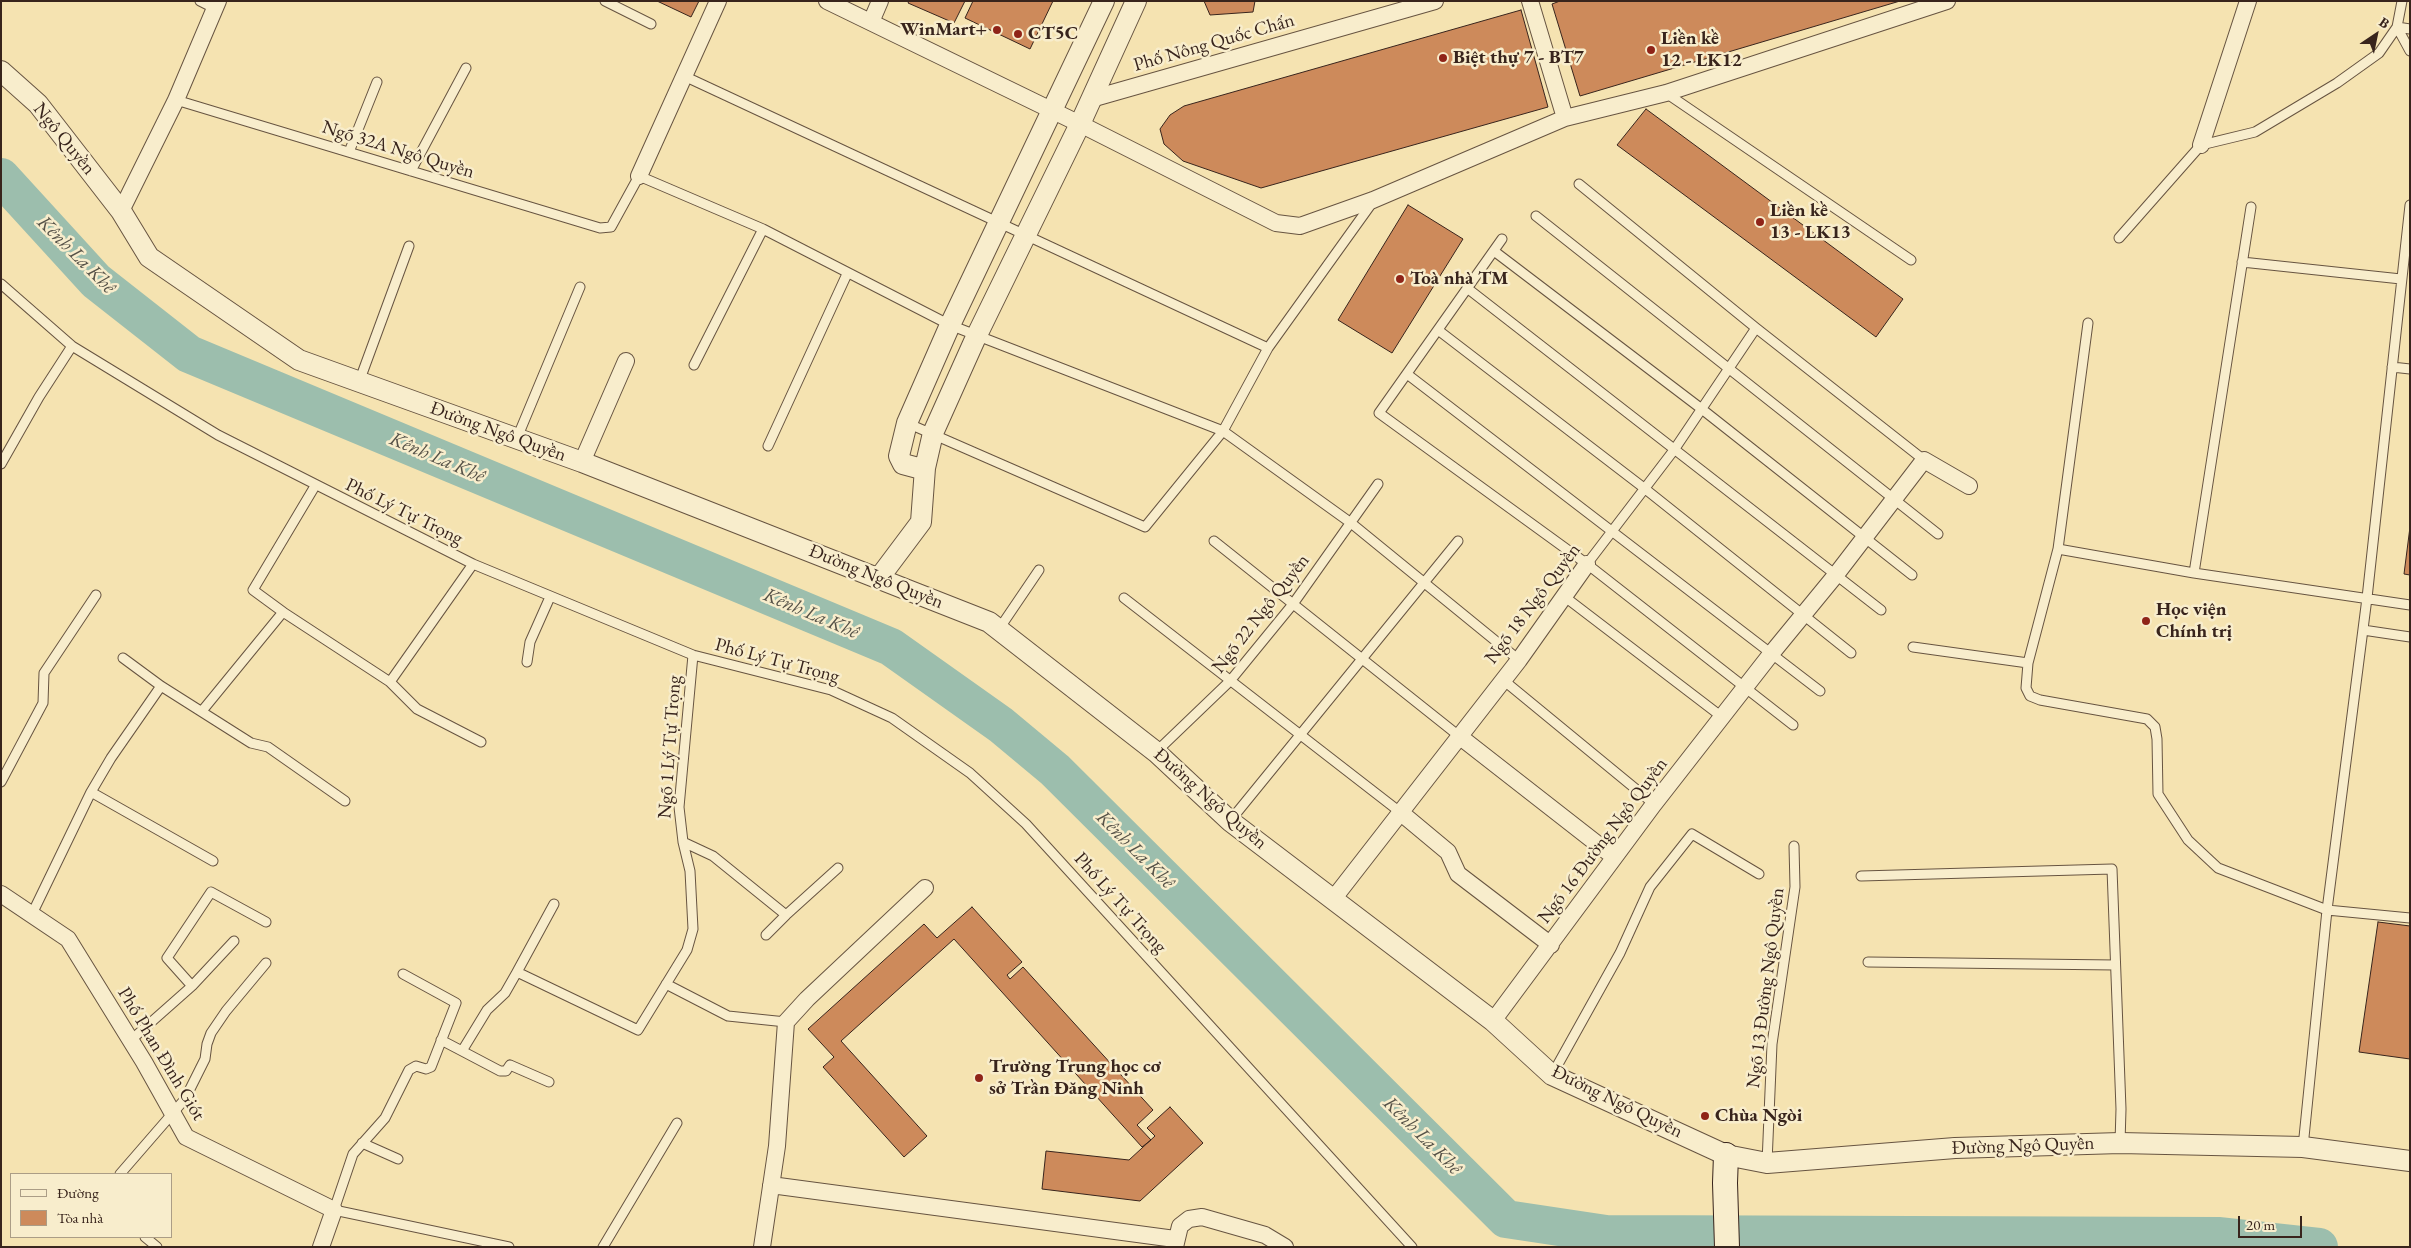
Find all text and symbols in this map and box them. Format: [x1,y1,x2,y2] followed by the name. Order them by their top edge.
[1131,9,1297,77] street label: Phố Nông Quốc Chấn
[2351,10,2401,60] north arrow
[2376,13,2393,32] text: B
[900,19,987,41] place label: WinMart+
[1028,23,1078,45] place label: CT5C
[991,24,1003,36] marker: WinMart+
[1012,28,1024,40] marker: CT5C
[1661,28,1742,72] place label: Liền kề 12 - LK12
[1645,44,1657,56] marker: Liền kề 12 - LK12
[1453,47,1584,69] place label: Biệt thự 7 - BT7
[1437,52,1449,64] marker: Biệt thự 7 - BT7
[28,98,100,180] street label: Ngô Quyền
[319,116,477,184] street label: Ngõ 32A Ngô Quyền
[1770,200,1851,244] place label: Liền kề 13 - LK13
[32,211,120,299] water label: Kênh La Khê
[1754,216,1766,228] marker: Liền kề 13 - LK13
[1410,268,1509,290] place label: Toà nhà TM
[1394,273,1406,285] marker: Toà nhà TM
[427,397,569,467] street label: Đường Ngô Quyền
[386,427,488,489] water label: Kênh La Khê
[342,474,466,550] street label: Phố Lý Tự Trọng
[1480,539,1586,669] street label: Ngõ 18 Ngô Quyền
[805,540,947,614] street label: Đường Ngô Quyền
[1207,550,1315,678] street label: Ngõ 22 Ngô Quyền
[760,583,862,645] water label: Kênh La Khê
[2156,599,2232,643] place label: Học viện Chính trị
[2140,615,2152,627] marker: Học viện Chính trị
[712,633,842,689] street label: Phố Lý Tự Trọng
[654,674,686,820] street label: Ngõ 1 Lý Tự Trọng
[1149,743,1271,855] street label: Đường Ngô Quyền
[1533,754,1673,928] street label: Ngõ 16 Đường Ngô Quyền
[1091,806,1179,894] water label: Kênh La Khê
[1069,848,1171,958] street label: Phố Lý Tự Trọng
[1742,887,1790,1089] street label: Ngõ 13 Đường Ngô Quyền
[112,983,210,1125] street label: Phố Phan Đình Giót
[989,1056,1161,1100] place label: Trường Trung học cơ sở Trần Đăng Ninh
[1548,1060,1686,1144] street label: Đường Ngô Quyền
[973,1072,985,1084] marker: Trường Trung học cơ sở Trần Đăng Ninh
[1378,1092,1466,1180] water label: Kênh La Khê
[1715,1105,1802,1127] place label: Chùa Ngòi
[1699,1110,1711,1122] marker: Chùa Ngòi
[1951,1132,2095,1160] street label: Đường Ngô Quyền
[10,1173,172,1238] legend
[57,1183,99,1202] text: Đường
[2241,1206,2305,1238] scale bar
[57,1208,103,1227] text: Tòa nhà
[2246,1215,2275,1234] text: 20 m

